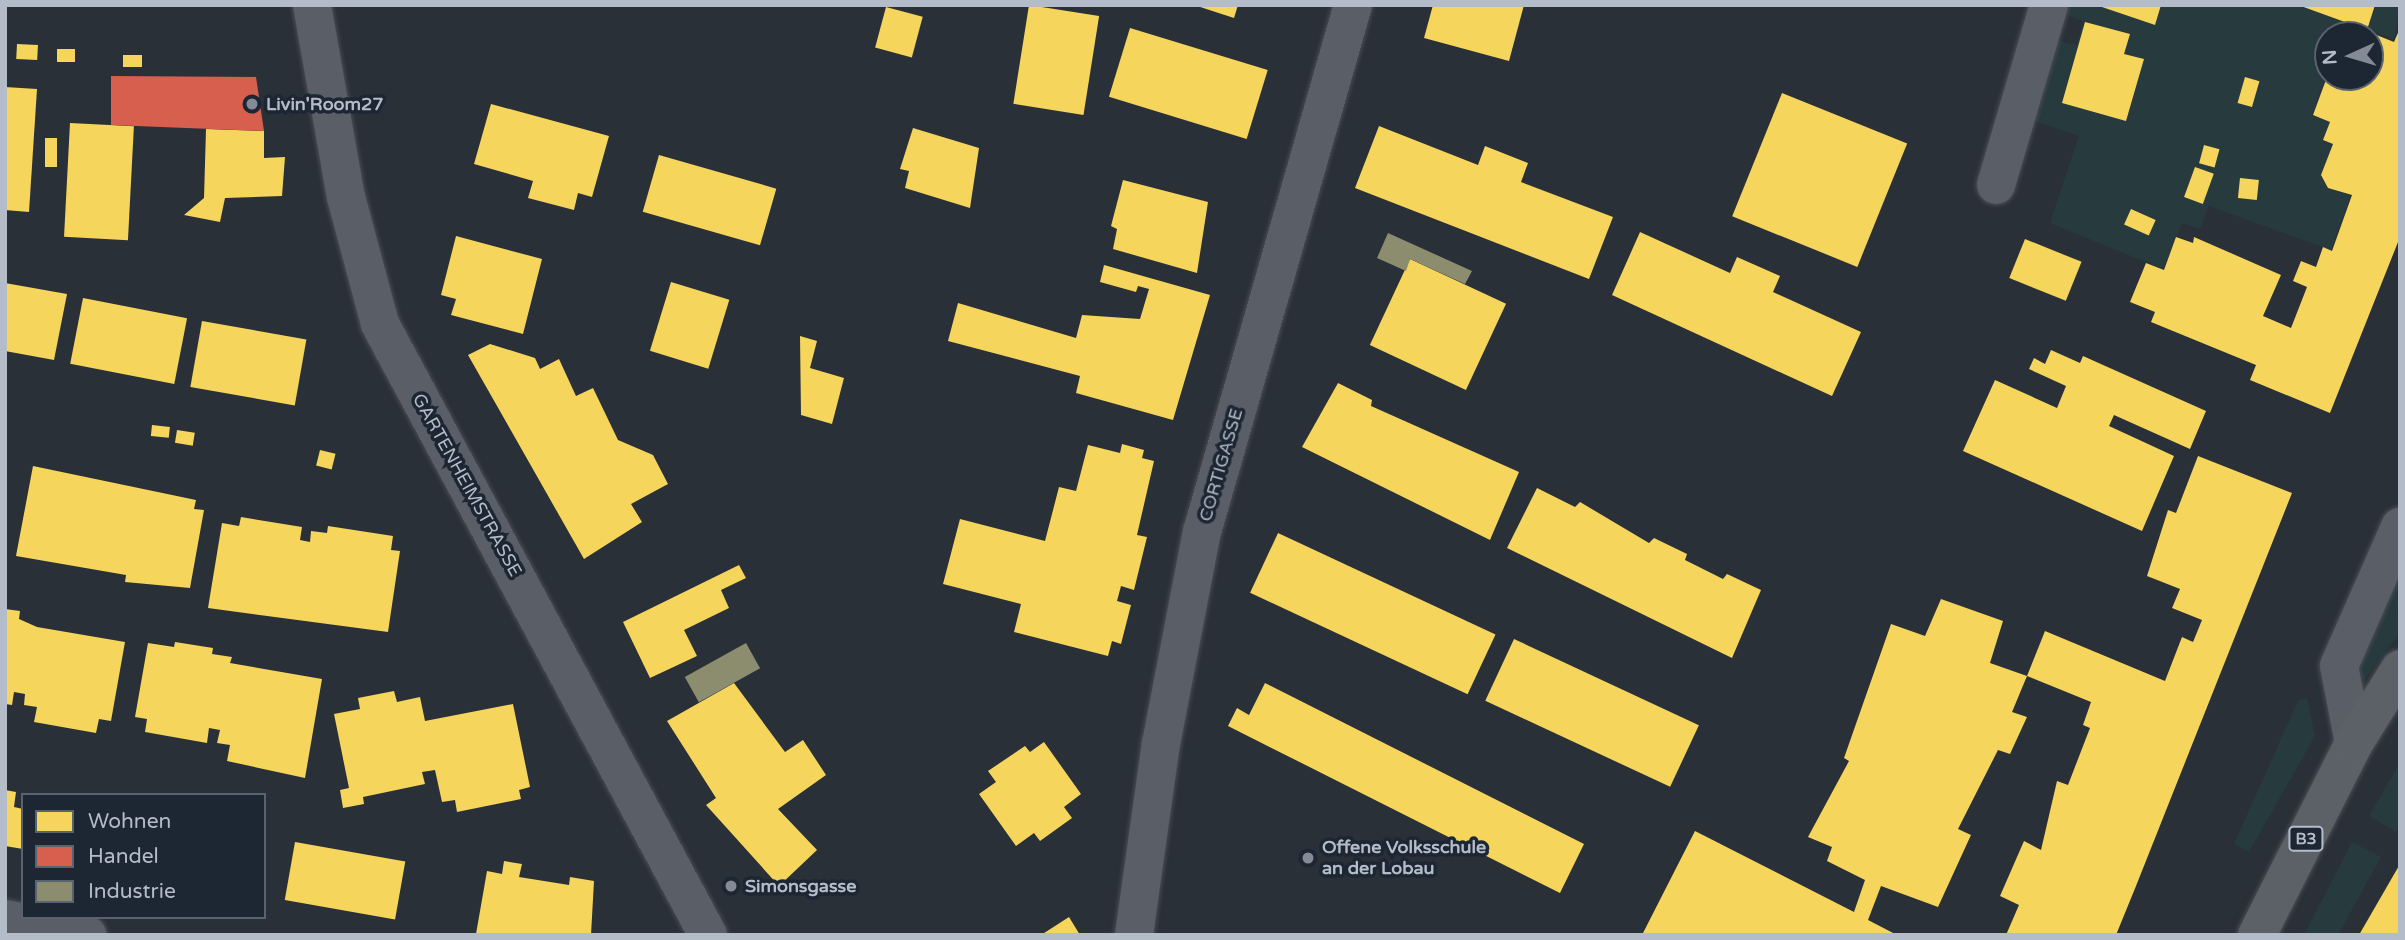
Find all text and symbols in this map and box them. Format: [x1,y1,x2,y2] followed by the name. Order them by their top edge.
[2314,21,2384,91] north arrow
[2319,49,2342,66] text: N
[266,93,384,115] place label: Livin'Room27
[244,96,260,112] marker: Livin'Room27
[408,390,526,580] street label: GARTENHEIMSTRASSE
[1195,406,1247,524] street label: CORTIGASSE
[21,793,266,919] legend
[88,809,171,834] text: Wohnen
[2287,826,2325,852] road number: B3
[1322,837,1486,880] place label: Offene Volksschule an der Lobau
[88,844,159,869] text: Handel
[1300,850,1316,866] marker: Offene Volksschule an der Lobau
[745,875,856,897] place label: Simonsgasse
[723,878,739,894] marker: Simonsgasse
[88,879,176,904] text: Industrie

